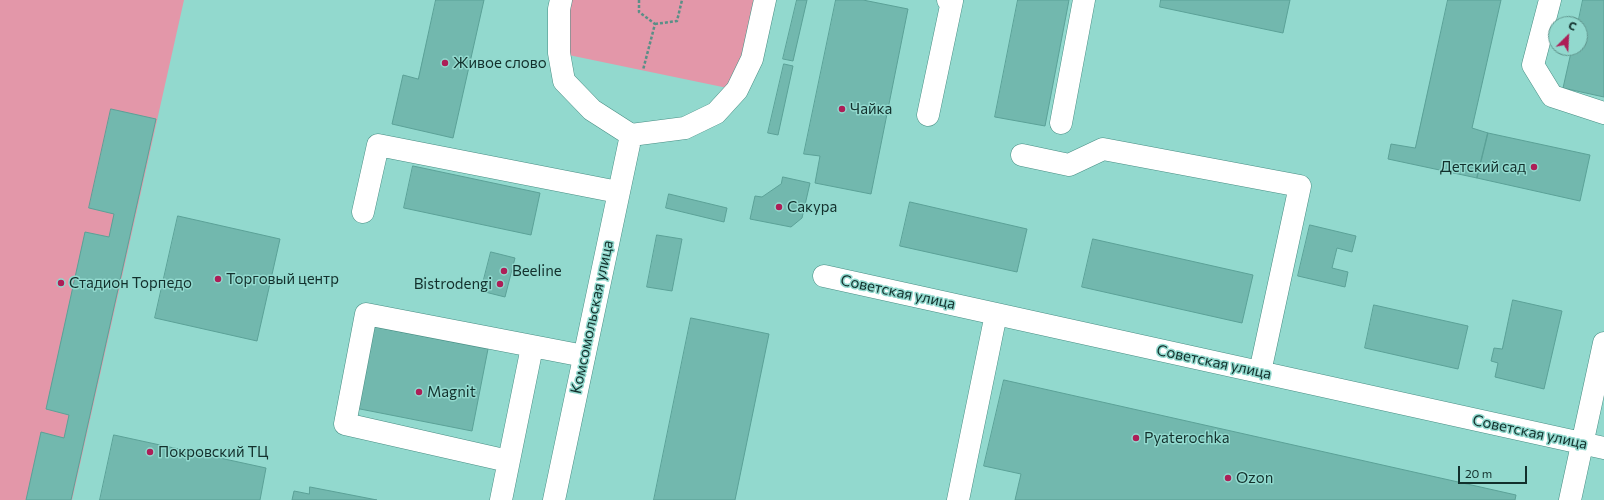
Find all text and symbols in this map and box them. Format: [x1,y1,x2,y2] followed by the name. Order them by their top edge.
[1548,16,1588,56] north arrow
[1567,18,1579,33] text: С
[453,54,547,72] place label: Живое слово
[440,58,450,68] marker: Живое слово
[850,100,892,118] place label: Чайка
[837,104,847,114] marker: Чайка
[1440,158,1526,176] place label: Детский сад
[1529,162,1539,172] marker: Детский сад
[787,198,837,216] place label: Сакура
[774,202,784,212] marker: Сакура
[567,239,617,395] street label: Комсомольская улица
[512,262,562,280] place label: Beeline
[499,266,509,276] marker: Beeline
[226,270,339,288] place label: Торговый центр
[839,271,957,313] street label: Советская улица
[69,274,192,292] place label: Стадион Торпедо
[213,274,223,284] marker: Торговый центр
[414,275,492,293] place label: Bistrodengi
[56,278,66,288] marker: Стадион Торпедо
[495,279,505,289] marker: Bistrodengi
[1155,341,1273,383] street label: Советская улица
[427,383,476,401] place label: Magnit
[414,387,424,397] marker: Magnit
[1471,411,1589,453] street label: Советская улица
[1144,429,1230,447] place label: Pyaterochka
[1131,433,1141,443] marker: Pyaterochka
[158,443,268,461] place label: Покровский ТЦ
[145,447,155,457] marker: Покровский ТЦ
[1460,458,1529,484] scale bar
[1465,466,1492,480] text: 20 m
[1236,469,1273,487] place label: Ozon
[1223,473,1233,483] marker: Ozon

